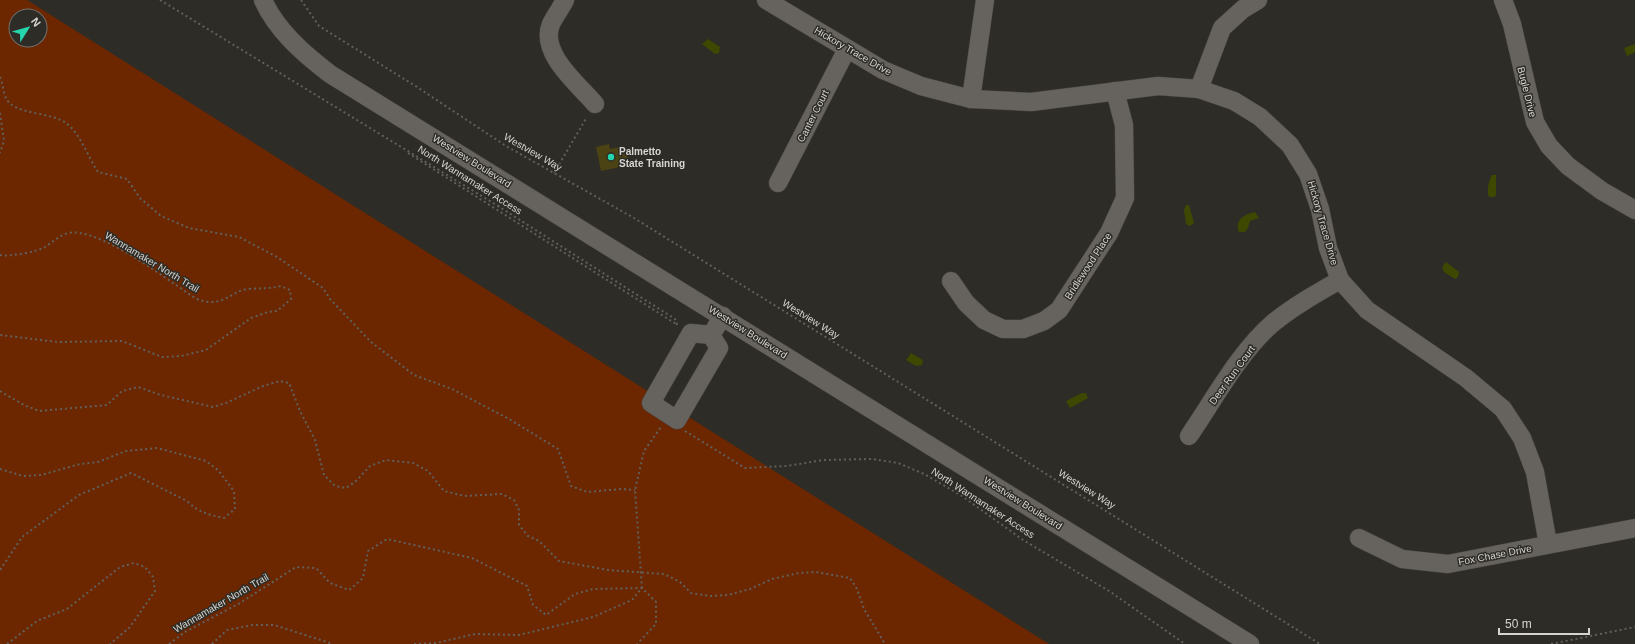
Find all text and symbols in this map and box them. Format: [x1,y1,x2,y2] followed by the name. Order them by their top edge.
[8,8,48,48] north arrow
[29,15,43,29] text: N
[812,24,894,78] street label: Hickory Trace Drive
[1515,66,1539,119] street label: Bugle Drive
[795,88,831,144] street label: Canter Court
[502,131,564,173] street label: Westview Way
[431,132,513,190] street label: Westview Boulevard
[416,143,524,217] street label: North Wannamaker Access
[619,146,685,169] place label: Palmetto State Training
[606,152,616,162] marker: Palmetto State Training
[1306,180,1340,267] street label: Hickory Trace Drive
[103,229,201,295] street label: Wannamaker North Trail
[1062,230,1114,301] street label: Bridlewood Place
[781,297,841,341] street label: Westview Way
[707,303,789,361] street label: Westview Boulevard
[1207,343,1257,407] street label: Deer Run Court
[929,465,1037,541] street label: North Wannamaker Access
[1057,467,1117,511] street label: Westview Way
[982,474,1064,532] street label: Westview Boulevard
[1457,542,1533,568] street label: Fox Chase Drive
[171,571,271,635] street label: Wannamaker North Trail
[1499,610,1589,636] scale bar
[1505,617,1532,631] text: 50 m

